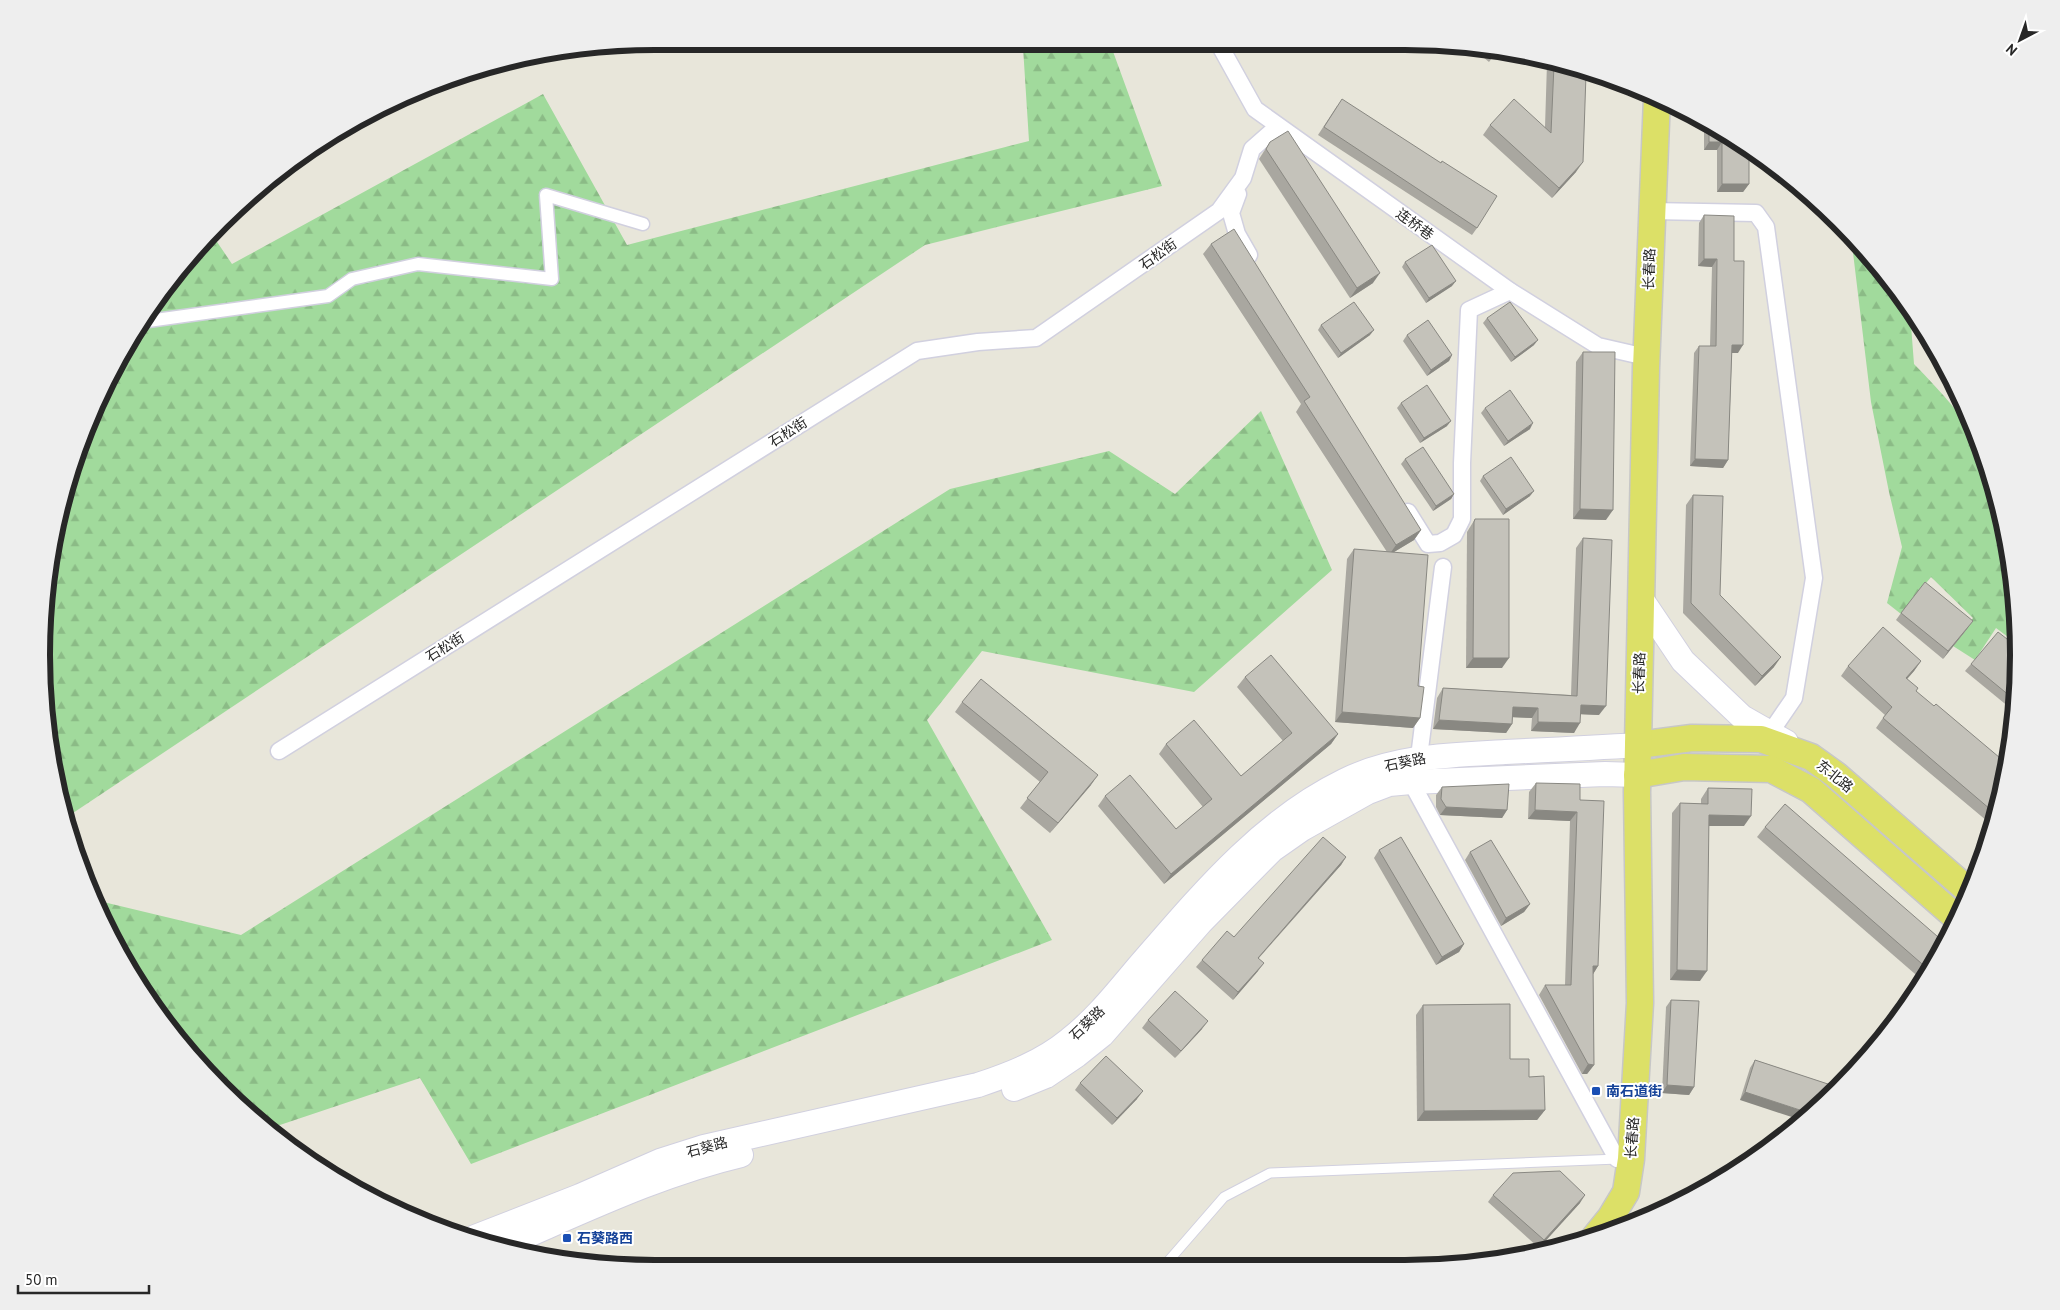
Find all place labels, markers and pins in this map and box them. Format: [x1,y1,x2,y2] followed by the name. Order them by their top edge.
[1606,1082,1662,1100] place label: 南石道街
[1590,1085,1602,1097] marker: 南石道街
[577,1229,633,1247] place label: 石葵路西
[561,1232,573,1244] marker: 石葵路西

